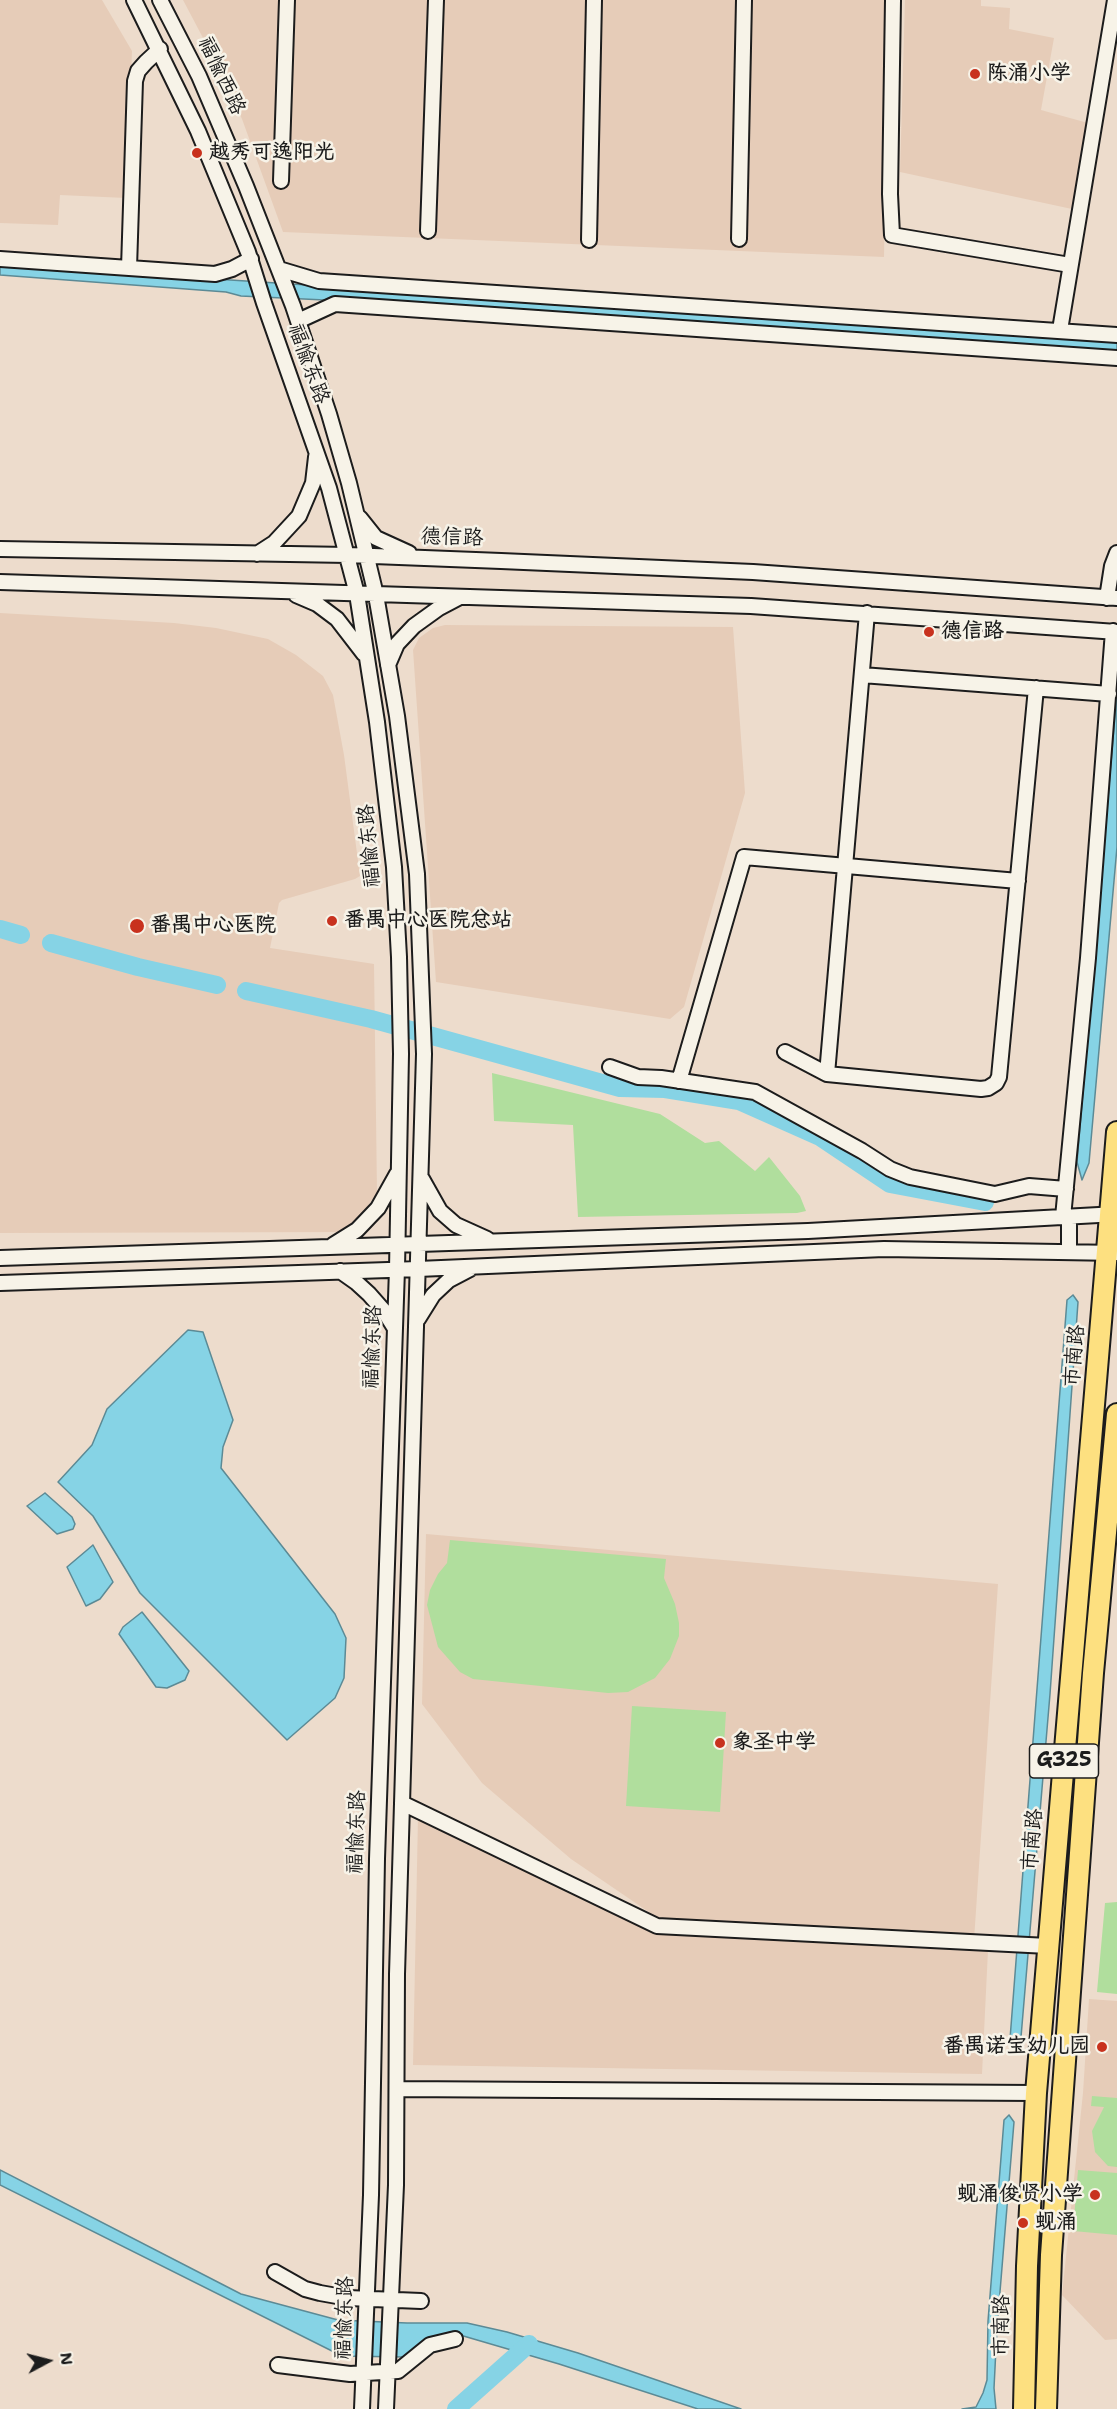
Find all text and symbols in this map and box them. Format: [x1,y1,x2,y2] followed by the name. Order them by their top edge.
[192,33,250,119] street label: 福愉西路
[987,61,1071,87] place label: 陈涌小学
[968,67,982,81] marker: 陈涌小学
[209,140,335,166] place label: 越秀可逸阳光
[190,146,204,160] marker: 越秀可逸阳光
[282,320,334,408] street label: 福愉东路
[420,524,484,552] street label: 德信路
[941,619,1004,645] place label: 德信路
[922,625,936,639] marker: 德信路
[354,803,386,889] street label: 福愉东路
[344,908,512,934] place label: 番禺中心医院总站
[150,913,276,939] place label: 番禺中心医院
[325,914,339,928] marker: 番禺中心医院总站
[128,917,146,935] marker: 番禺中心医院
[359,1305,387,1389] street label: 福愉东路
[1060,1324,1090,1388] street label: 市南路
[732,1730,816,1756] place label: 象圣中学
[713,1736,727,1750] marker: 象圣中学
[1030,1744,1098,1778] road number: G325
[343,1790,371,1874] street label: 福愉东路
[1018,1808,1048,1872] street label: 市南路
[943,2034,1090,2060] place label: 番禺诺宝幼儿园
[1095,2040,1109,2054] marker: 番禺诺宝幼儿园
[957,2182,1083,2208] place label: 蚬涌俊贤小学
[1088,2188,1102,2202] marker: 蚬涌俊贤小学
[1035,2210,1077,2236] place label: 蚬涌
[1016,2216,1030,2230] marker: 蚬涌
[331,2276,359,2360] street label: 福愉东路
[989,2294,1015,2358] street label: 市南路
[18,2331,78,2391] north arrow
[55,2351,78,2366] text: N

